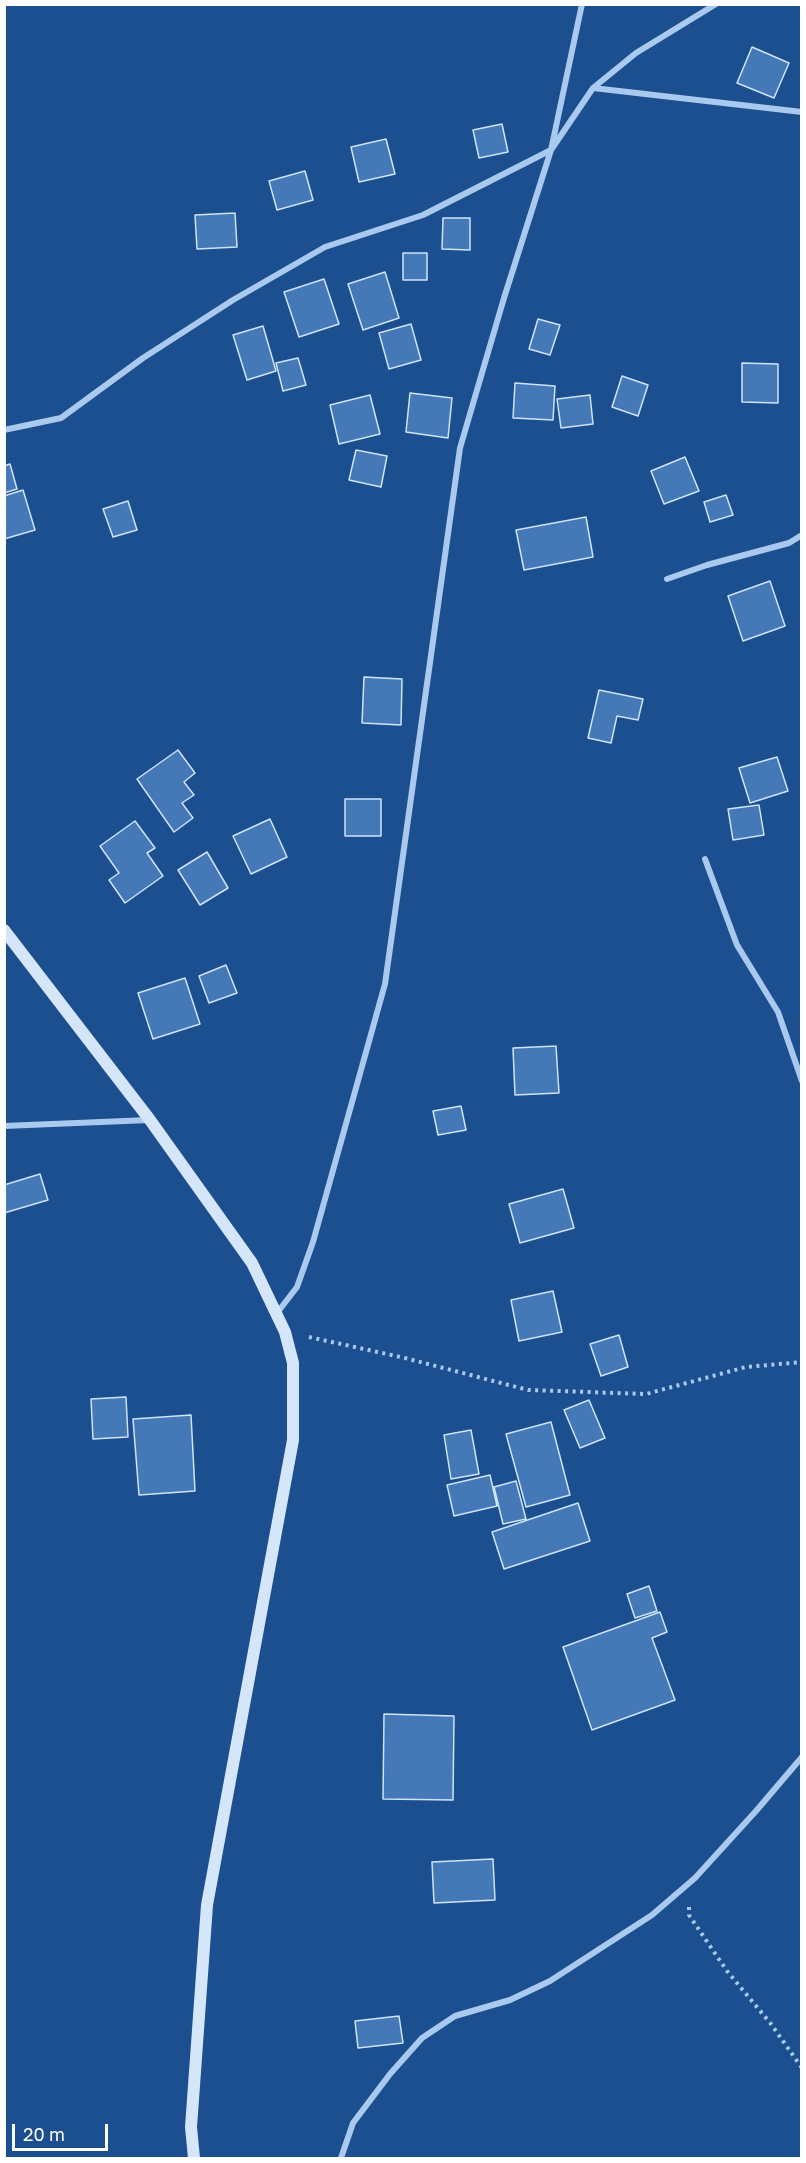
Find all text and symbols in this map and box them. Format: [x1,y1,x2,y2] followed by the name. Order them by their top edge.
[15,2112,111,2150] scale bar
[23,2123,65,2145] text: 20 m

